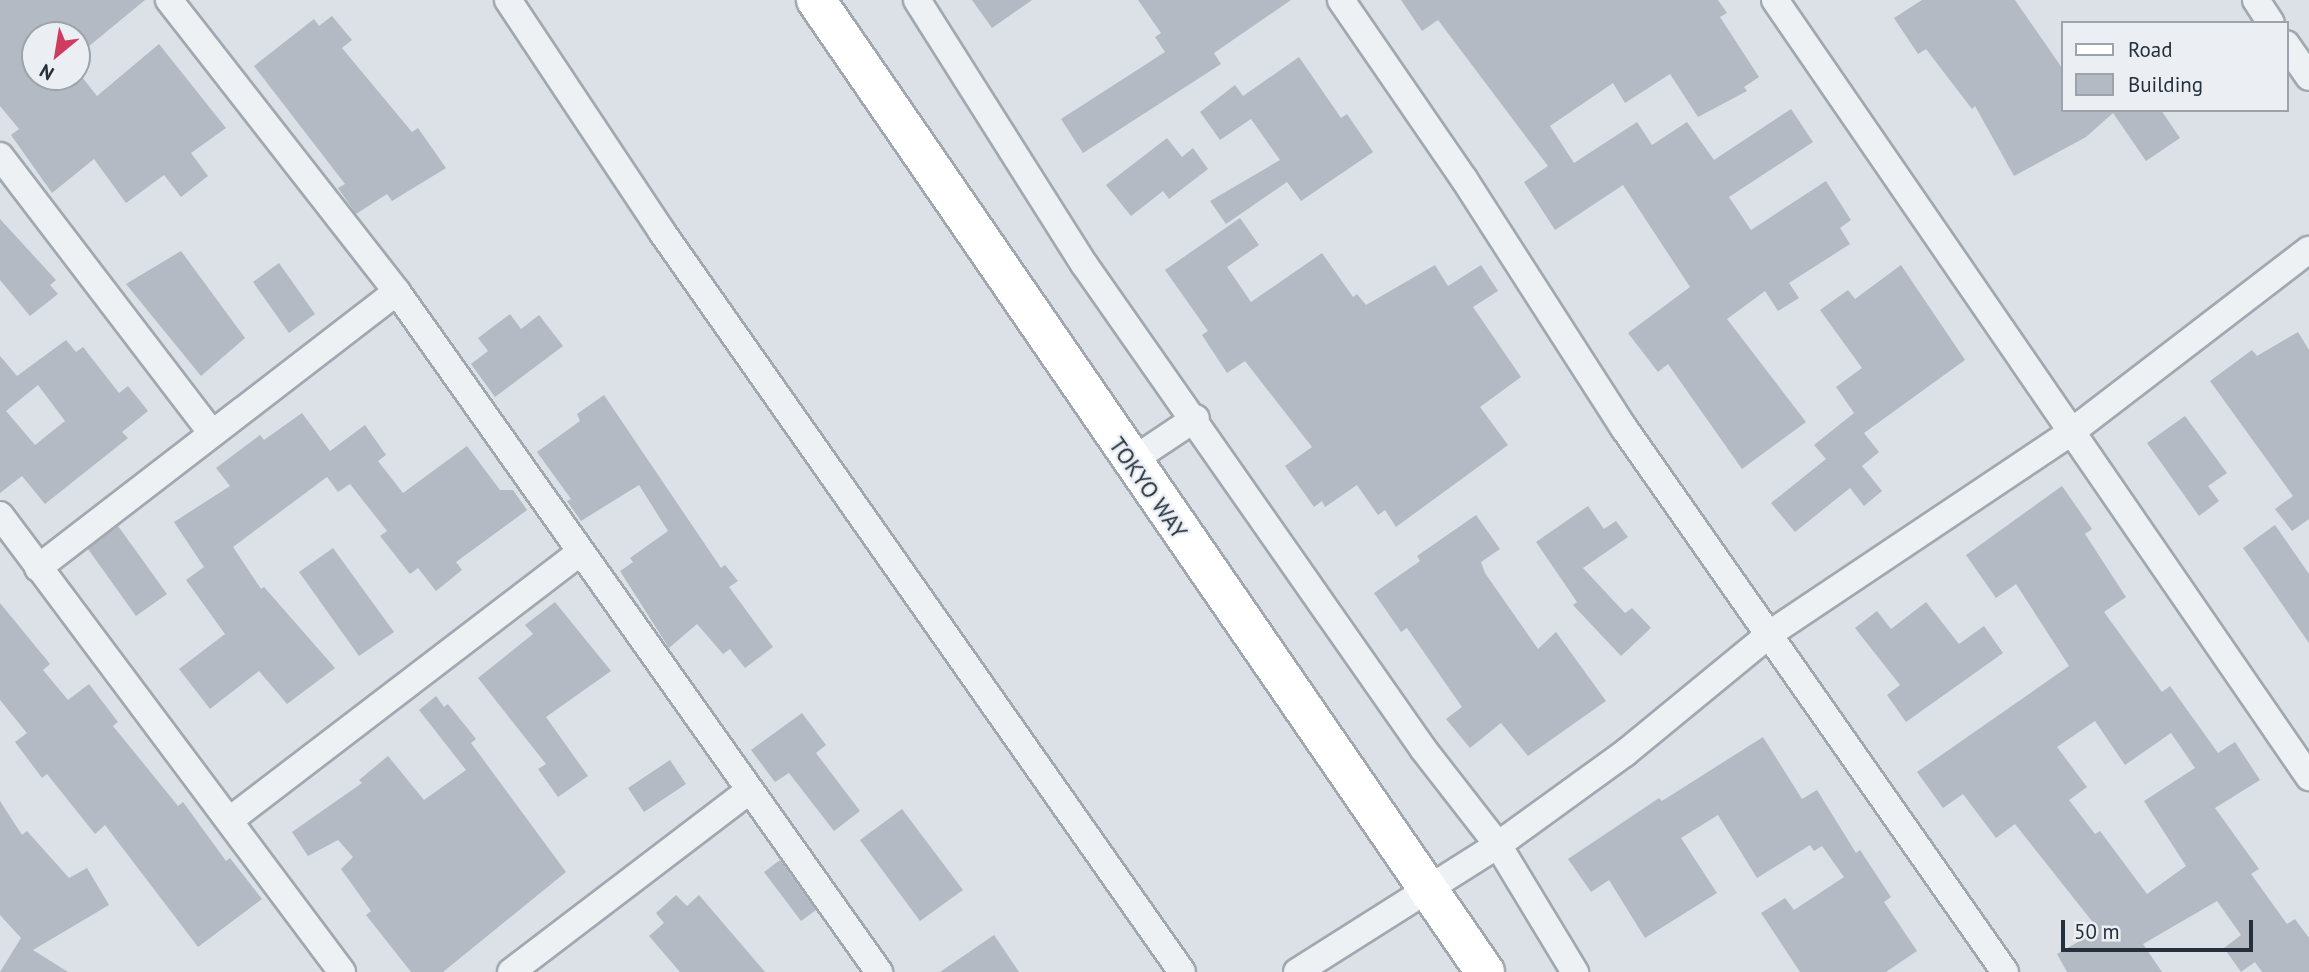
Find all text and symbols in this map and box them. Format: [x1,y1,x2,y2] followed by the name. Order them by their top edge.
[21,21,91,91] north arrow
[2060,21,2288,112] legend
[2128,36,2172,63] text: Road
[35,59,58,86] text: N
[2128,71,2203,98] text: Building
[1103,432,1193,544] street label: TOKYO WAY
[2064,906,2256,950] scale bar
[2074,918,2120,945] text: 50 m

